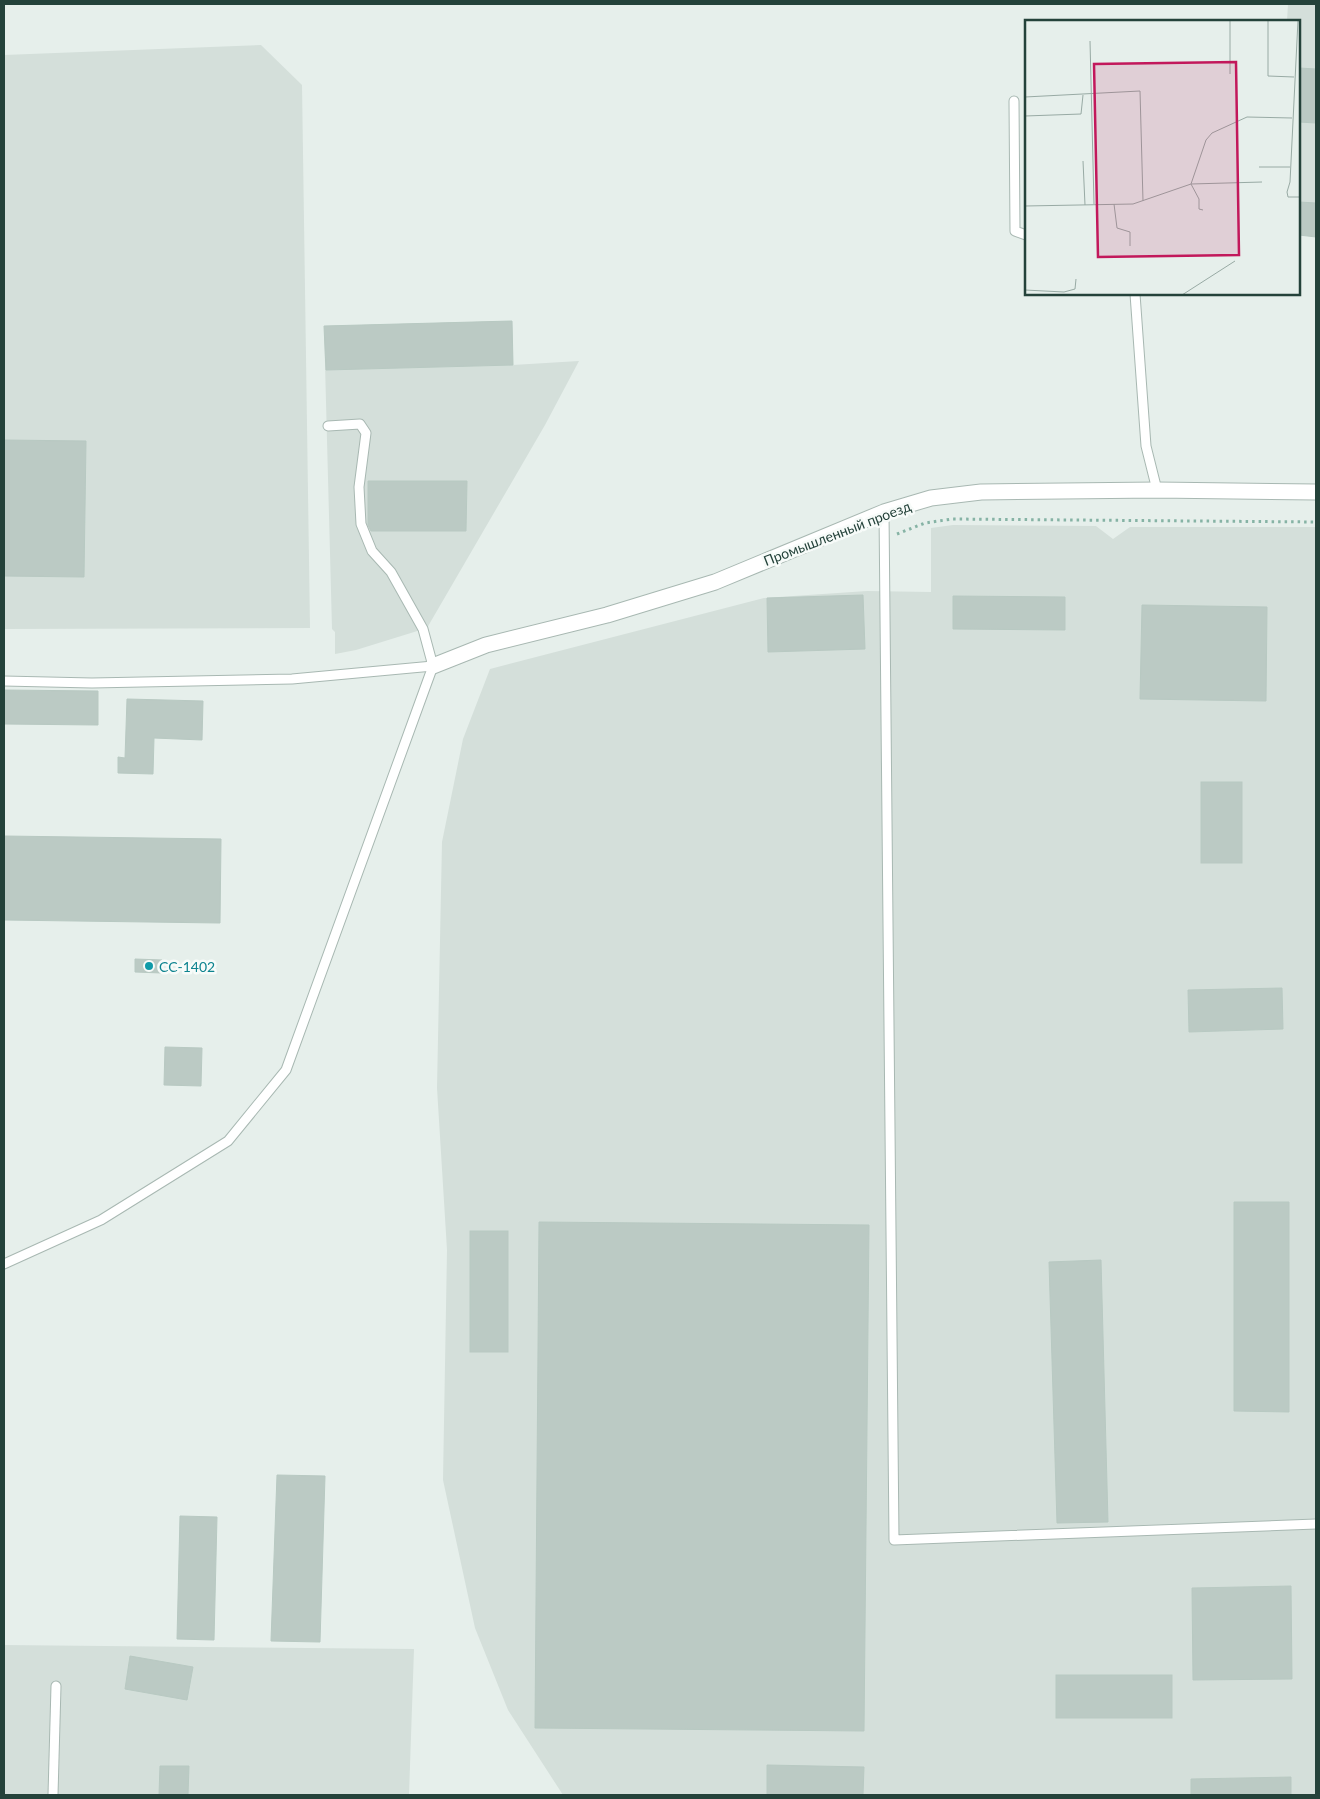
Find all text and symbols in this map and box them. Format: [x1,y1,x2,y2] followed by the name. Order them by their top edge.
[1025,20,1300,295] inset map
[761,497,913,569] street label: Промышленный проезд
[159,958,215,975] place label: СС-1402
[143,960,155,972] marker: СС-1402

